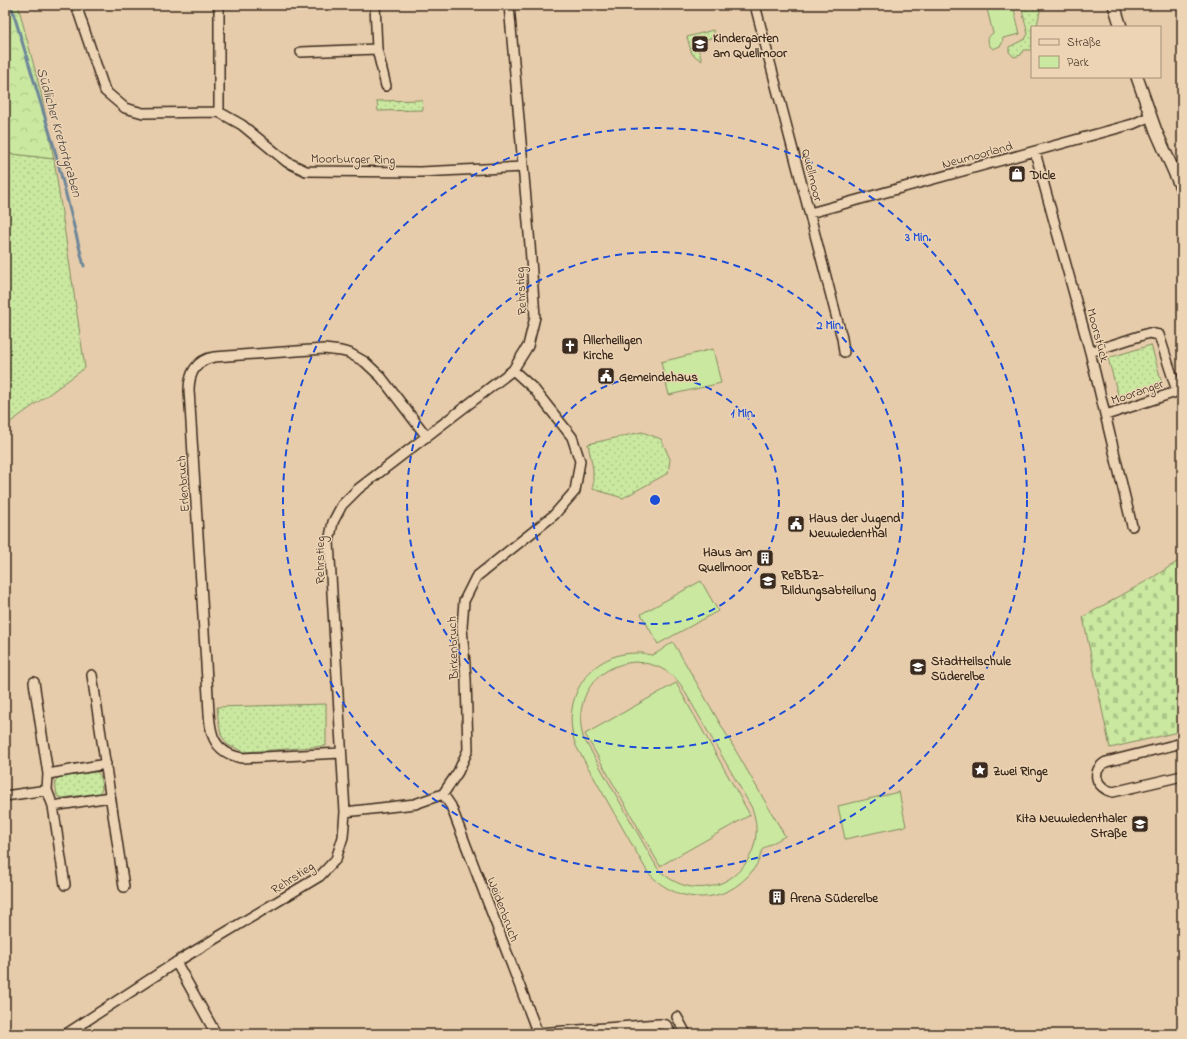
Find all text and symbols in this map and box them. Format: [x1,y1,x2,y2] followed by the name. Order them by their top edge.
[1031,26,1161,78] legend
[713,29,788,63] place label: Kindergarten am Quellmoor
[690,34,710,54] school or university icon: Kindergarten am Quellmoor
[1067,34,1101,52] text: Straße
[1067,54,1089,72] text: Park
[30,65,87,201] water label: Südlicher Kretortgraben
[940,137,1016,174] street label: Neumoorland
[796,147,827,205] street label: Quellmoor
[311,149,396,171] street label: Moorburger Ring
[1007,164,1027,184] shop icon: Dicle
[1029,166,1057,185] place label: Dicle
[904,229,931,247] text: 3 Min.
[511,266,533,315] street label: Rehrstieg
[1081,306,1114,365] street label: Moorstück
[816,317,844,335] text: 2 Min.
[583,331,643,365] place label: Allerheiligen Kirche
[560,336,580,356] church icon: Allerheiligen Kirche
[596,366,616,386] public building icon: Gemeindehaus
[619,368,698,387] place label: Gemeindehaus
[1109,374,1168,411] street label: Mooranger
[731,405,756,423] text: 1 Min.
[172,455,195,513] street label: Erlenbruch
[648,493,662,507] centre of rings
[809,509,901,543] place label: Haus der Jugend Neuwiedenthal
[786,514,806,534] public building icon: Haus der Jugend Neuwiedenthal
[311,536,331,584] street label: Rehrstieg
[698,543,753,577] place label: Haus am Quellmoor
[755,548,775,568] building icon: Haus am Quellmoor
[780,566,876,602] place label: ReBBZ- Bildungsabteilung
[758,571,778,591] school or university icon: ReBBZ- Bildungsabteilung
[443,616,464,681] street label: Birkenbruch
[931,652,1012,686] place label: Stadtteilschule Süderelbe
[908,657,928,677] school or university icon: Stadtteilschule Süderelbe
[970,760,990,780] place icon: Zwei Ringe
[993,762,1049,783] place label: Zwei Ringe
[1016,809,1128,843] place label: Kita Neuwiedenthaler Straße
[1130,814,1150,834] school or university icon: Kita Neuwiedenthaler Straße
[267,857,319,900] street label: Rehrstieg
[482,874,524,945] street label: Weidenbruch
[767,887,787,907] building icon: Arena Süderelbe
[790,889,879,908] place label: Arena Süderelbe

